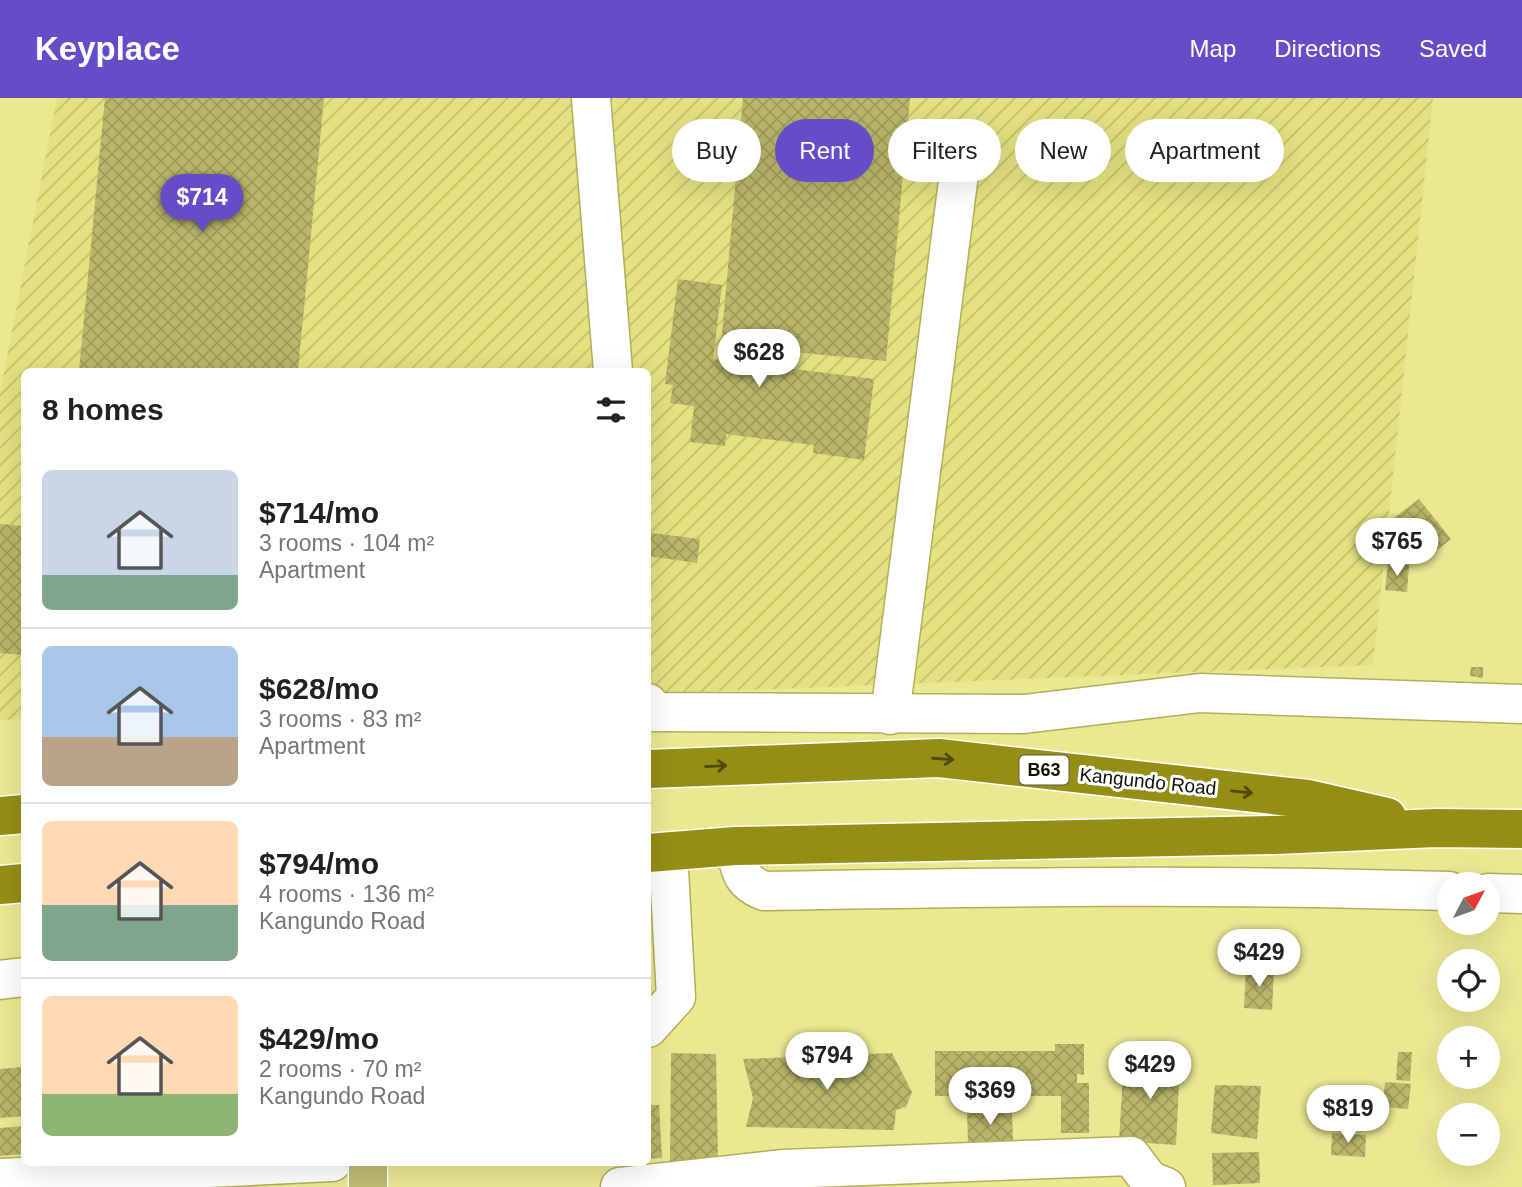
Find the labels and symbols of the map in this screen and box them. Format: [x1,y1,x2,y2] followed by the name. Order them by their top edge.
[161,174,243,234] pin: $714
[718,330,800,389] pin: $628
[1356,518,1438,578] pin: $765
[931,753,954,766] one-way arrow
[1020,756,1068,784] road number: B63
[704,759,727,772] one-way arrow
[1079,764,1217,799] street label: Kangundo Road
[1230,785,1253,798] one-way arrow
[1437,872,1500,934] north arrow
[1218,930,1300,989] pin: $429
[786,1032,868,1092] pin: $794
[1109,1042,1191,1101] pin: $429
[949,1068,1031,1127] pin: $369
[1307,1086,1389,1145] pin: $819

